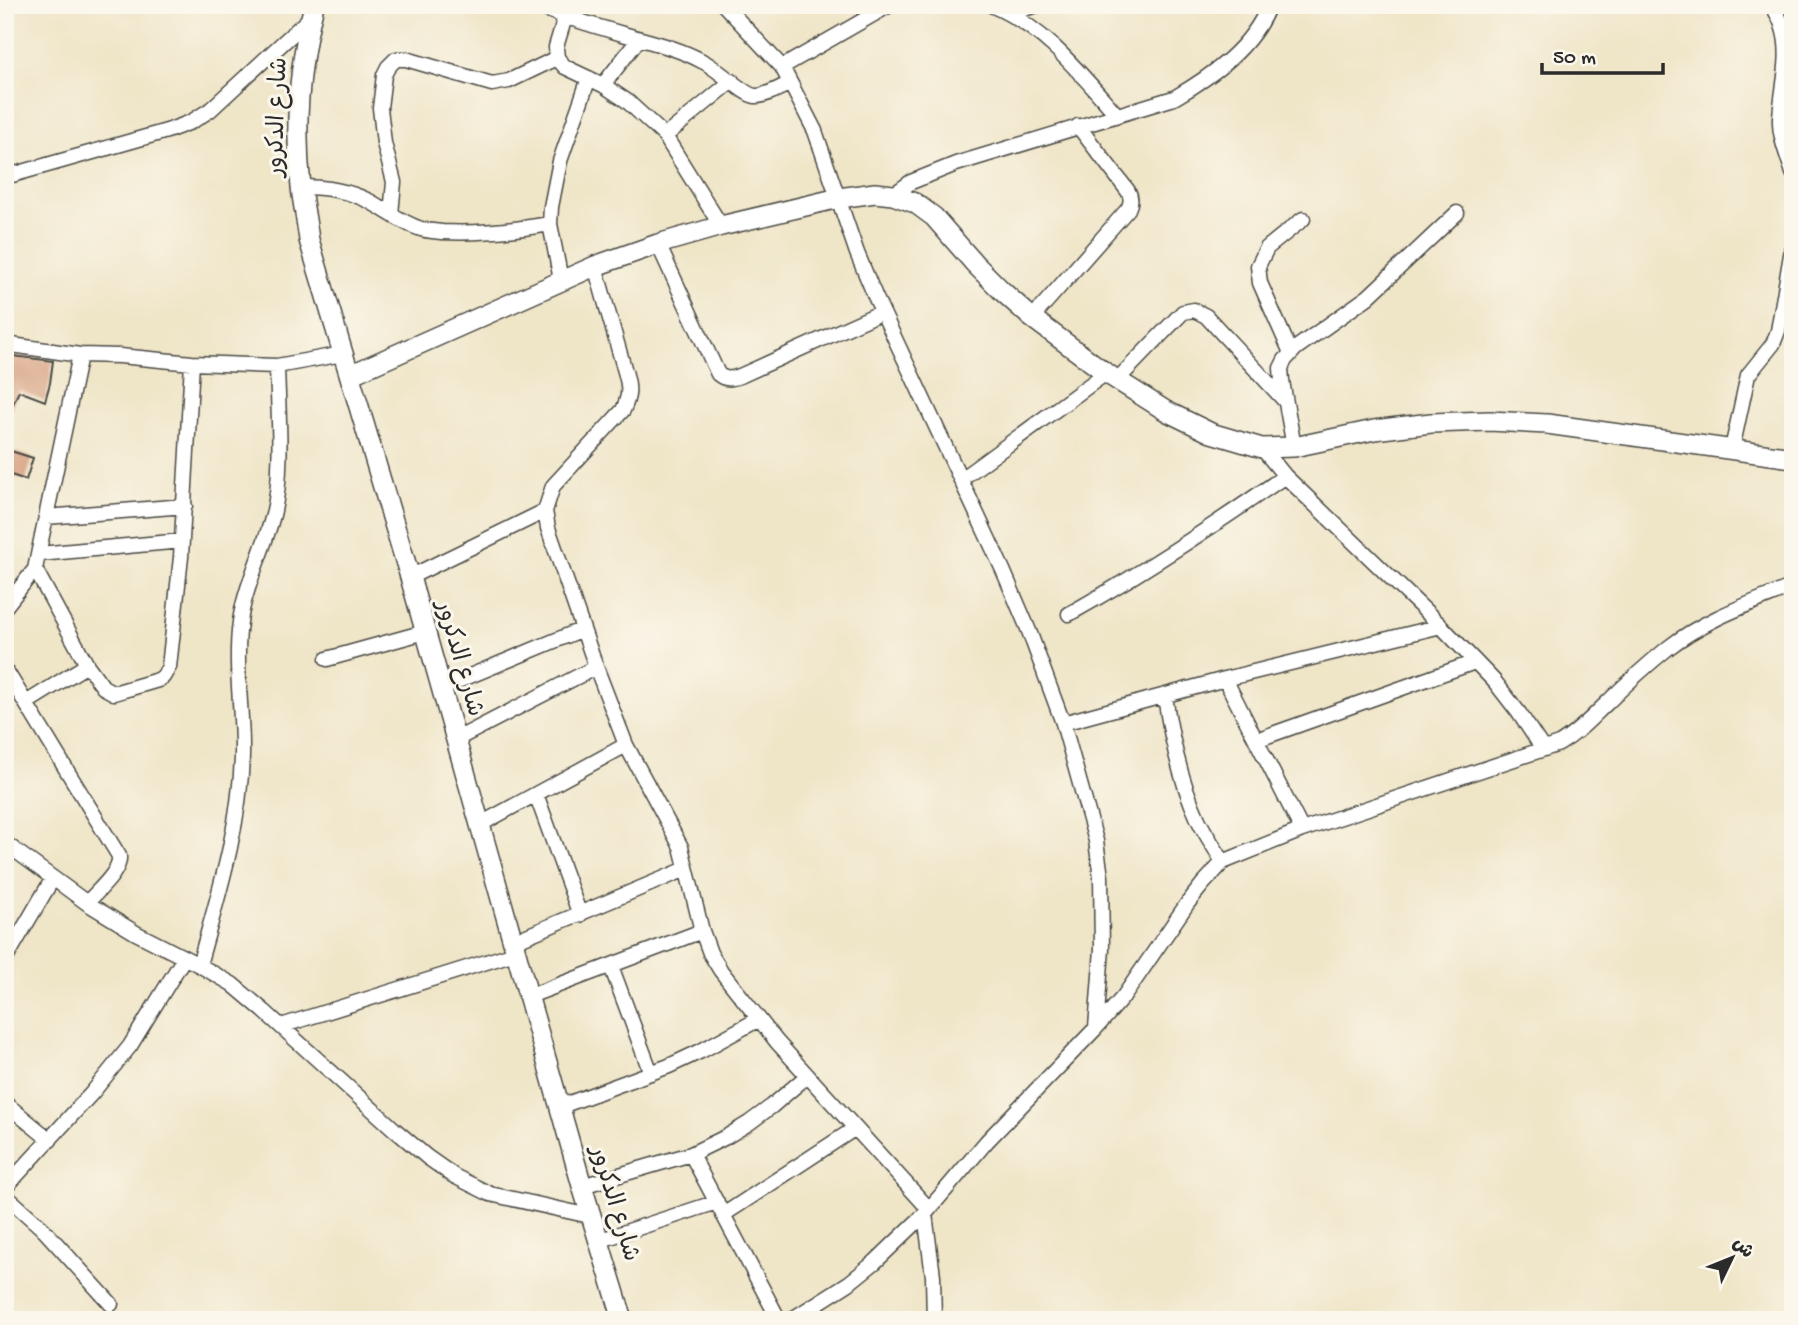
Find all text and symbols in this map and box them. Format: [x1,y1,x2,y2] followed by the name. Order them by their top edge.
[1542,32,1663,76] scale bar
[1553,47,1596,72] text: 50 m
[262,57,296,179] street label: شارع الدكرور
[427,596,488,720] street label: شارع الدكرور
[581,1141,644,1265] street label: شارع الدكرور
[1696,1224,1766,1294] north arrow
[1726,1233,1757,1264] text: ش

